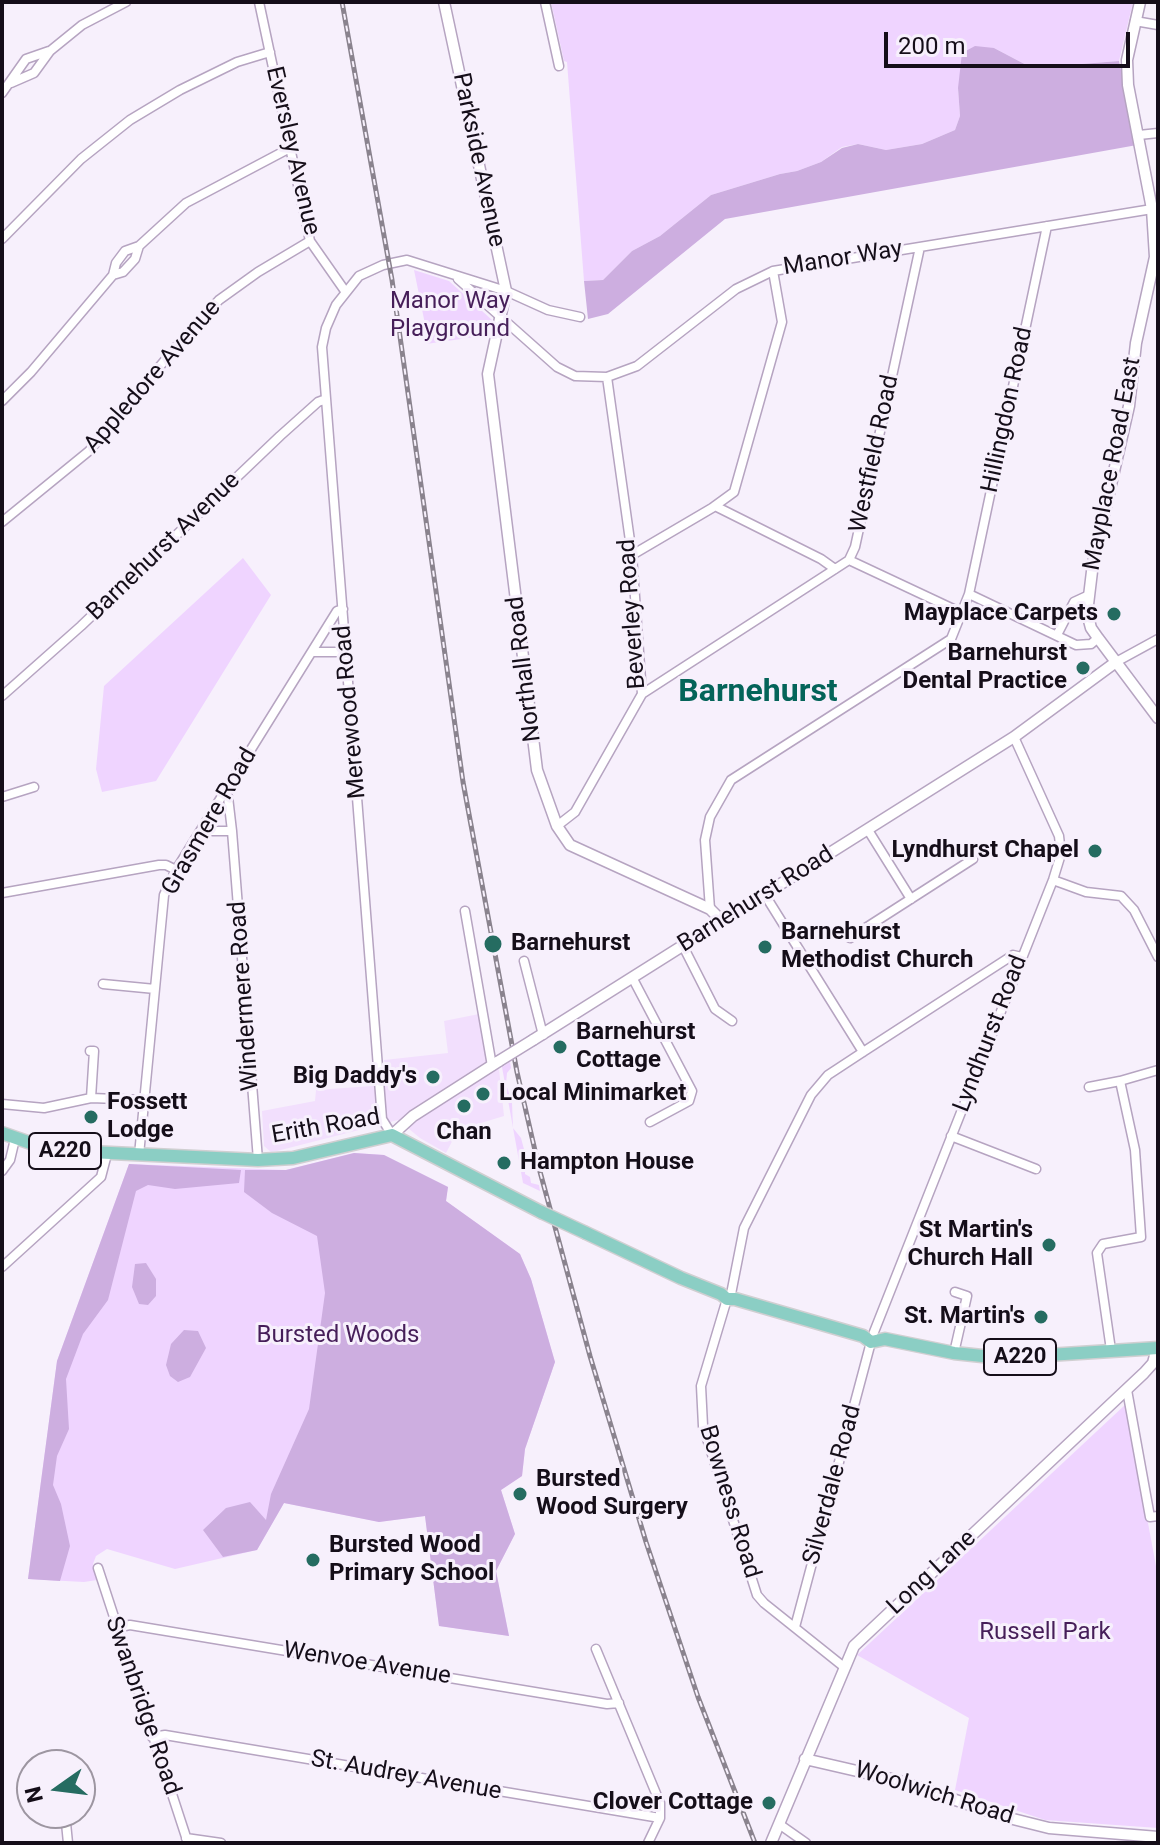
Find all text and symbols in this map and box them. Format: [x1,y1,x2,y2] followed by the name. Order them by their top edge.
[888,16,1134,66] scale bar
[898,32,965,60] text: 200 m
[259,64,325,238] street label: Eversley Avenue
[445,70,511,250] street label: Parkside Avenue
[781,235,905,283] street label: Manor Way
[390,288,510,344] park label: Manor Way Playground
[79,295,227,459] street label: Appledore Avenue
[976,325,1040,495] street label: Hillingdon Road
[1078,355,1148,573] street label: Mayplace Road East
[844,373,906,535] street label: Westfield Road
[82,467,246,627] street label: Barnehurst Avenue
[613,538,653,690] street label: Beverley Road
[502,595,548,743] street label: Northall Road
[904,600,1098,628] place label: Mayplace Carpets
[1105,605,1123,623] marker: Mayplace Carpets
[329,624,373,800] street label: Merewood Road
[903,640,1067,696] place label: Barnehurst Dental Practice
[1074,659,1092,677] marker: Barnehurst Dental Practice
[678,674,838,712] district label: Barnehurst
[156,743,264,901] street label: Grasmere Road
[892,837,1079,865] place label: Lyndhurst Chapel
[673,841,839,959] street label: Barnehurst Road
[1086,842,1104,860] marker: Lyndhurst Chapel
[224,900,266,1092] street label: Windermere Road
[781,919,973,975] place label: Barnehurst Methodist Church
[511,930,630,958] place label: Barnehurst
[482,933,504,955] marker: Barnehurst
[756,938,774,956] marker: Barnehurst Methodist Church
[948,952,1034,1116] street label: Lyndhurst Road
[576,1019,695,1075] place label: Barnehurst Cottage
[551,1038,569,1056] marker: Barnehurst Cottage
[293,1063,417,1091] place label: Big Daddy's
[424,1068,442,1086] marker: Big Daddy's
[499,1080,686,1108] place label: Local Minimarket
[474,1085,492,1103] marker: Local Minimarket
[107,1089,187,1145] place label: Fossett Lodge
[455,1097,473,1115] marker: Chan
[269,1103,383,1151] street label: Erith Road
[82,1108,100,1126] marker: Fossett Lodge
[436,1119,492,1147] place label: Chan
[29,1133,101,1169] road number: A220
[520,1149,694,1177] place label: Hampton House
[495,1154,513,1172] marker: Hampton House
[907,1217,1033,1273] place label: St Martin's Church Hall
[1040,1236,1058,1254] marker: St Martin's Church Hall
[904,1303,1025,1331] place label: St. Martin's
[1032,1308,1050,1326] marker: St. Martin's
[257,1322,419,1350] park label: Bursted Woods
[984,1339,1056,1375] road number: A220
[798,1402,868,1568] street label: Silverdale Road
[692,1422,766,1582] street label: Bowness Road
[536,1466,688,1522] place label: Bursted Wood Surgery
[511,1485,529,1503] marker: Bursted Wood Surgery
[881,1525,983,1621] street label: Long Lane
[329,1532,494,1588] place label: Bursted Wood Primary School
[304,1551,322,1569] marker: Bursted Wood Primary School
[98,1613,186,1799] street label: Swanbridge Road
[979,1619,1111,1647] park label: Russell Park
[281,1637,453,1691] street label: Wenvoe Avenue
[308,1745,504,1807] street label: St. Audrey Avenue
[16,1749,96,1829] north arrow
[851,1756,1017,1832] street label: Woolwich Road
[20,1784,48,1805] text: N
[593,1789,753,1817] place label: Clover Cottage
[760,1794,778,1812] marker: Clover Cottage

